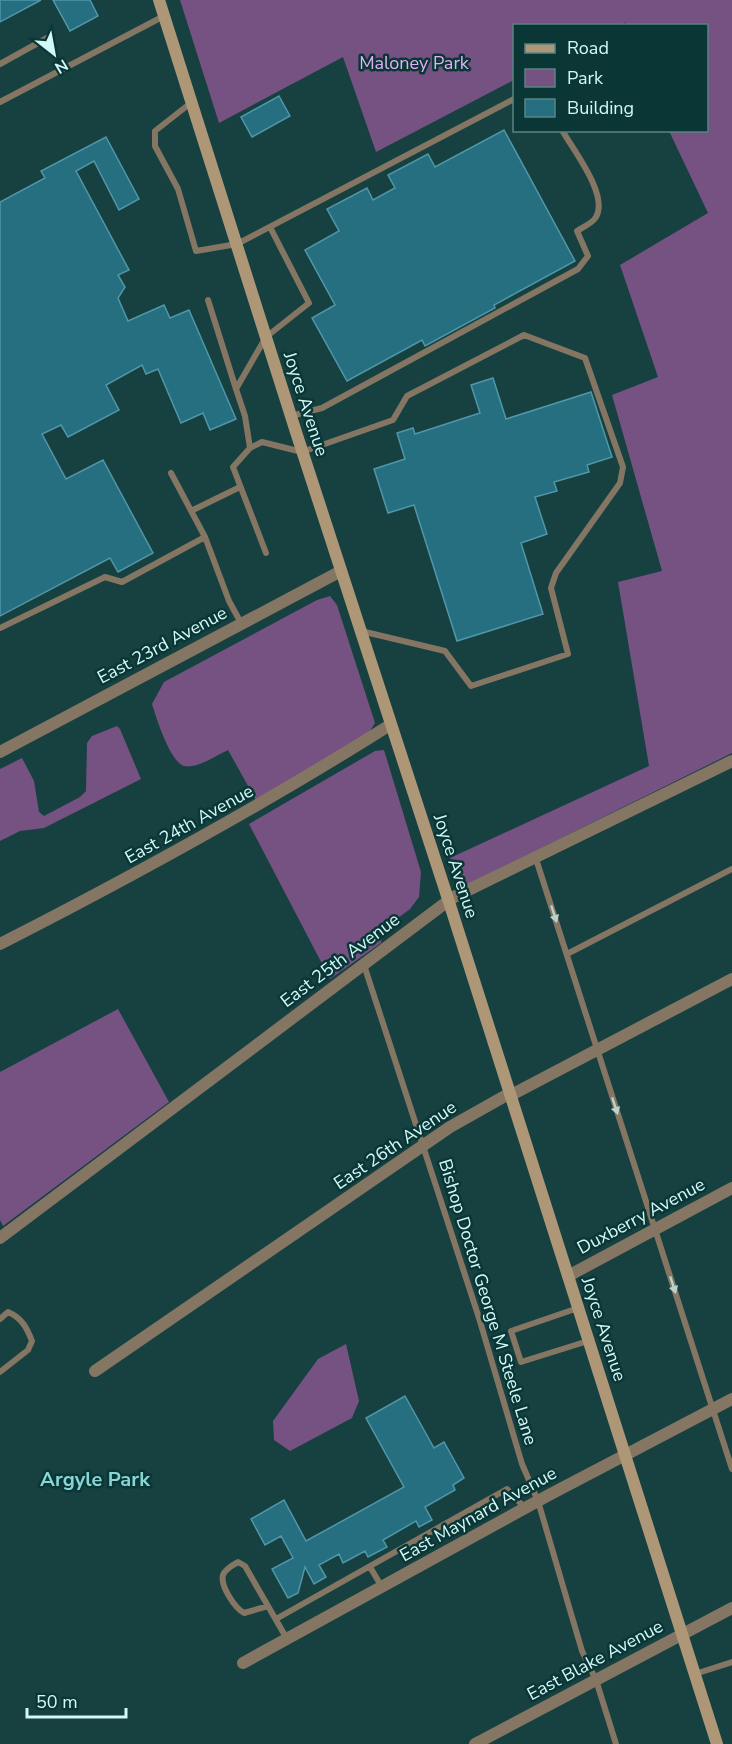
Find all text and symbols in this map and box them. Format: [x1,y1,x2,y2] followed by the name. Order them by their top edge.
[24,24,84,84] north arrow
[513,24,708,132] legend
[567,36,609,60] text: Road
[359,51,470,75] park label: Maloney Park
[50,53,72,79] text: N
[567,66,604,90] text: Park
[567,96,634,120] text: Building
[278,348,334,459] street label: Joyce Avenue
[93,601,231,689] street label: East 23rd Avenue
[120,779,258,869] street label: East 24th Avenue
[428,810,484,921] street label: Joyce Avenue
[550,905,559,923] one-way arrow
[276,907,404,1013] street label: East 25th Avenue
[329,1095,461,1195] street label: East 26th Avenue
[611,1097,620,1115] one-way arrow
[433,1156,543,1448] street label: Bishop Doctor George M Steele Lane
[573,1172,709,1260] street label: Duxberry Avenue
[576,1273,632,1384] street label: Joyce Avenue
[669,1276,678,1294] one-way arrow
[395,1461,561,1567] street label: East Maynard Avenue
[40,1466,151,1493] district label: Argyle Park
[523,1614,667,1706] street label: East Blake Avenue
[27,1681,126,1719] scale bar
[36,1690,78,1714] text: 50 m

